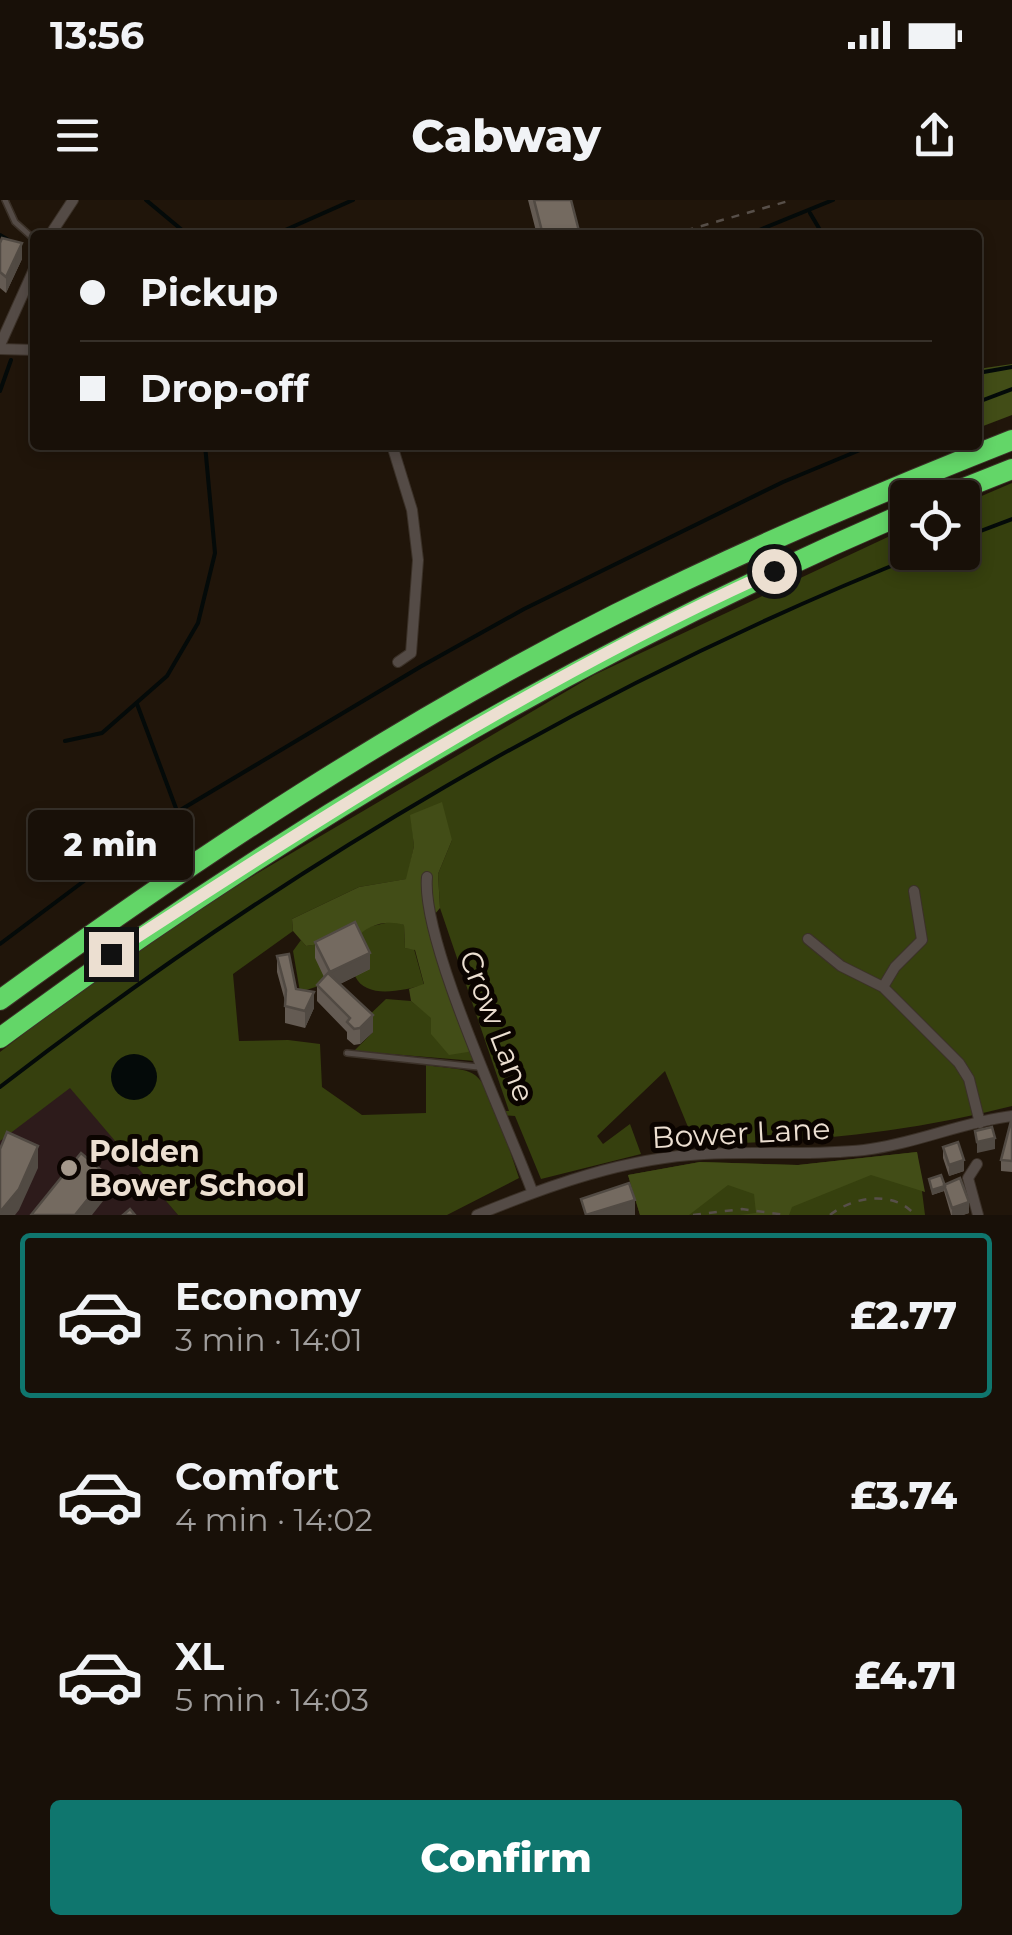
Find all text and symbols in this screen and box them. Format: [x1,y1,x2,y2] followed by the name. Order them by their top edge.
[50,12,144,59] text: 13:56
[50,108,105,163] icon: menu
[411,108,601,163] text: Cabway
[907,108,962,163] icon: share
[140,269,278,316] text: Pickup
[140,365,309,412] text: Drop-off
[890,480,980,570] map controls
[890,480,980,570] button: locate
[752,549,797,594] route start
[28,809,194,879] callout: 2 min
[63,825,158,864] text: 2 min
[89,932,134,977] route end
[451,945,543,1107] street label: Crow Lane
[651,1110,831,1156] street label: Bower Lane
[89,1133,305,1204] place label: Polden Bower School
[58,1157,80,1179] marker: Polden Bower School
[55,1271,145,1361] icon: car
[175,1273,361,1320] text: Economy
[850,1292,957,1339] text: £2.77
[175,1320,363,1359] text: 3 min · 14:01
[55,1451,145,1541] icon: car
[175,1453,339,1500] text: Comfort
[850,1472,957,1519] text: £3.74
[175,1500,373,1539] text: 4 min · 14:02
[55,1631,145,1721] icon: car
[175,1633,224,1680] text: XL
[855,1652,957,1699] text: £4.71
[175,1680,369,1719] text: 5 min · 14:03
[50,1800,962,1915] button: Confirm

